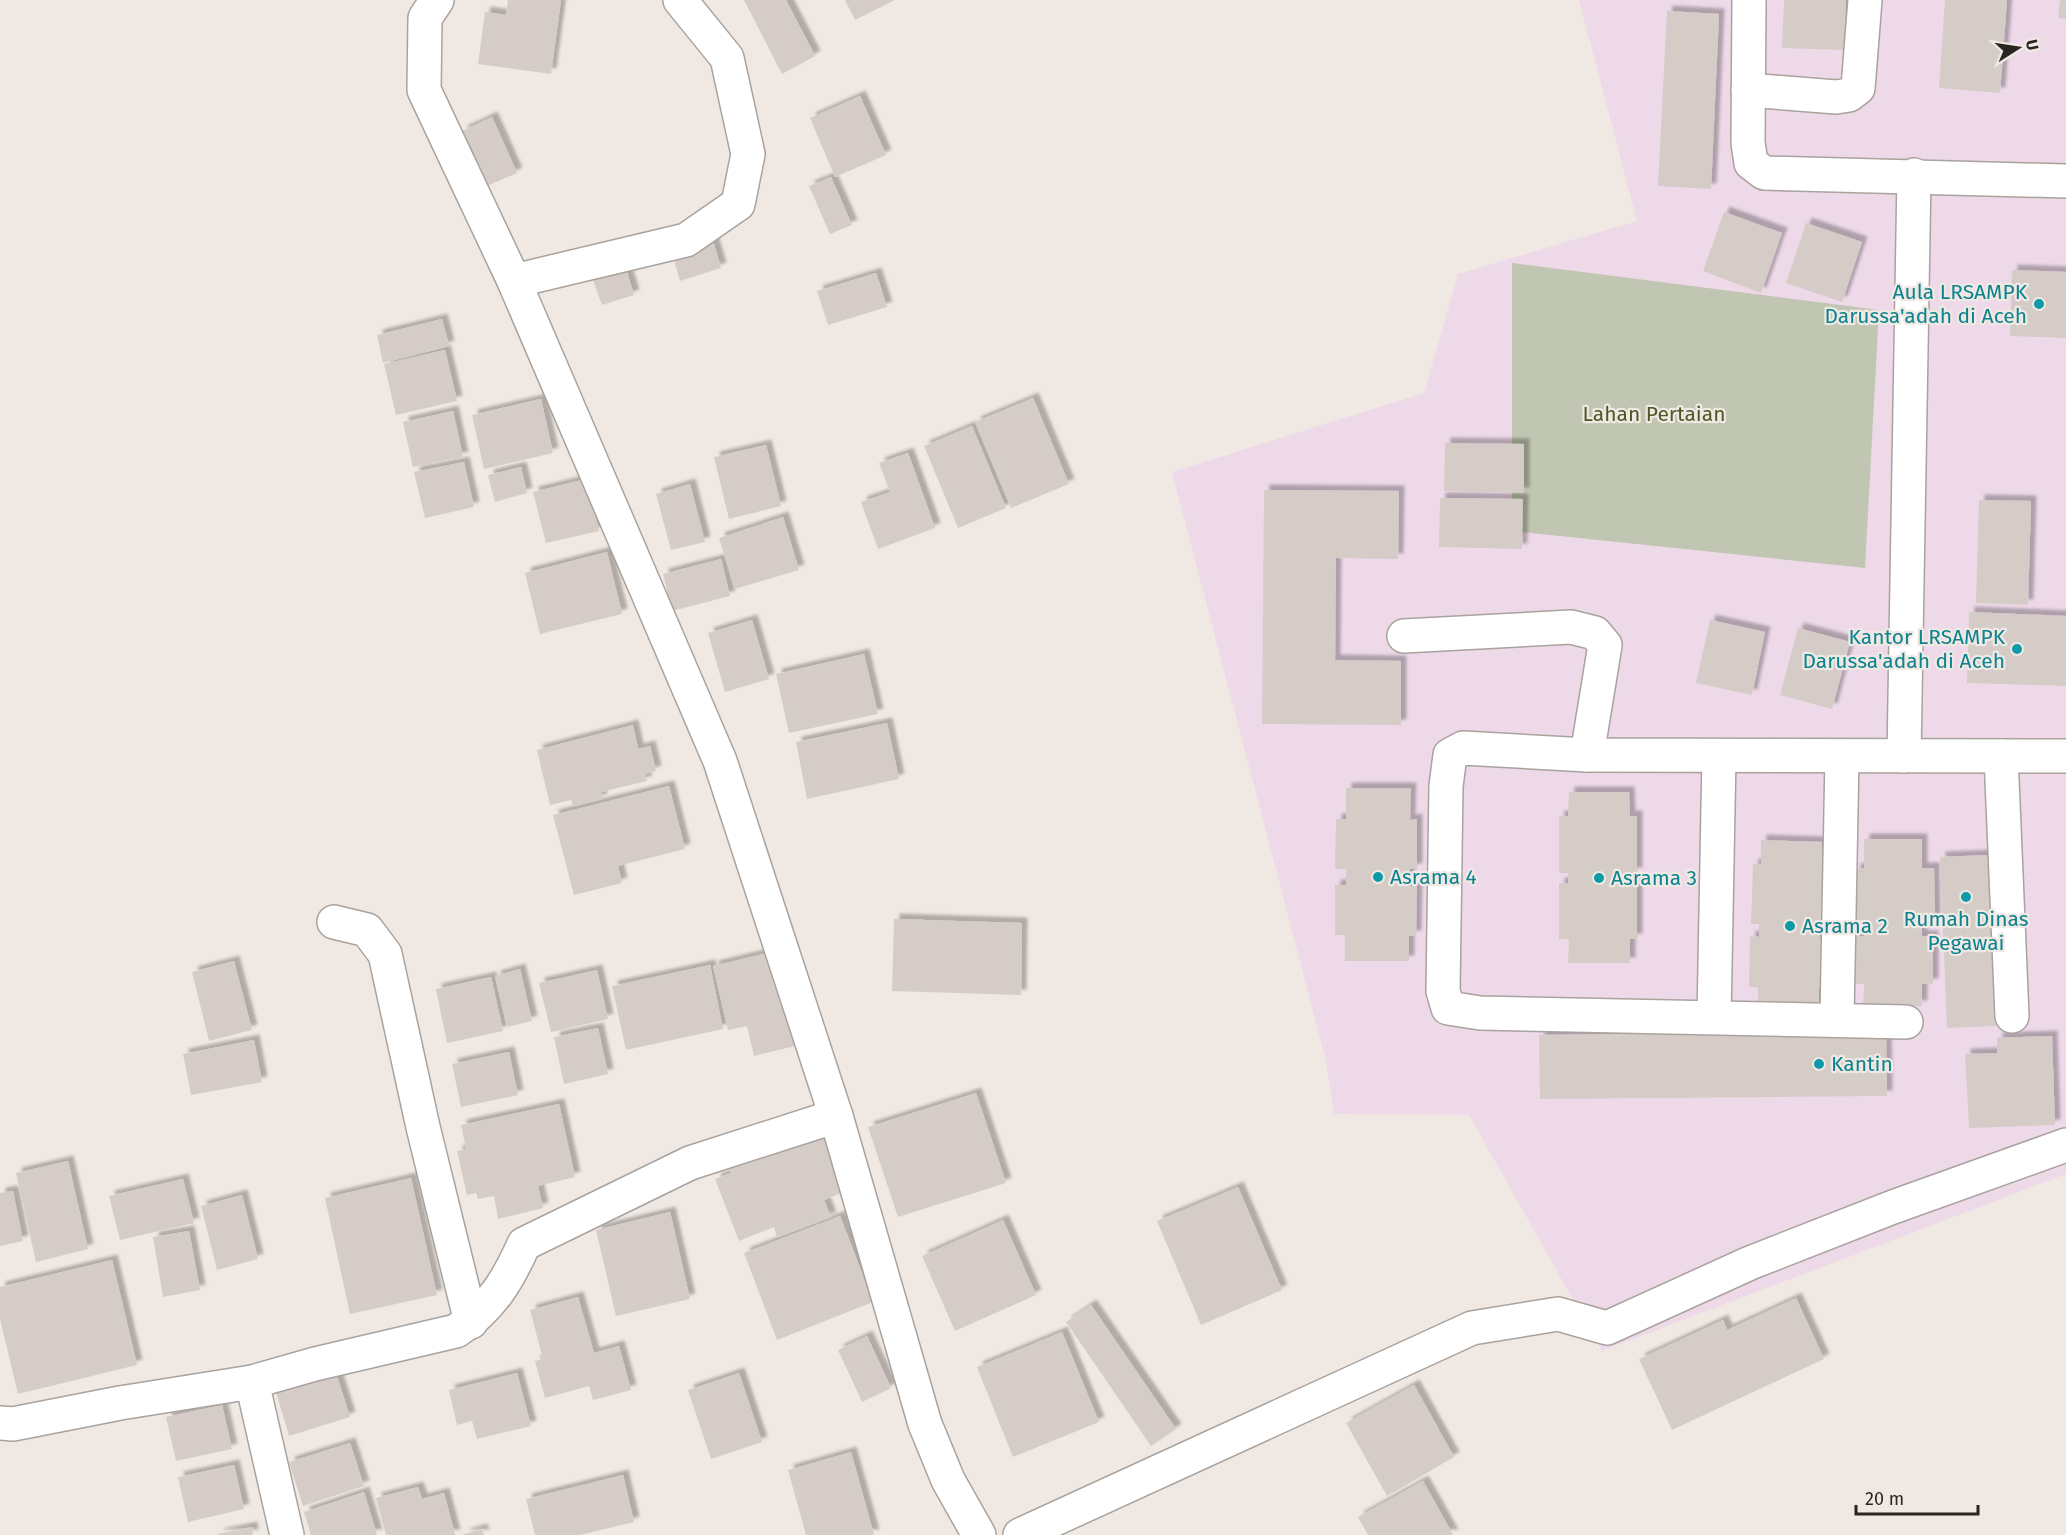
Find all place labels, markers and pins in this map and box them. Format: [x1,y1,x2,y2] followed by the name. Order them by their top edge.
[1825,279,2028,329] place label: Aula LRSAMPK Darussa'adah di Aceh
[2032,297,2046,311] marker: Aula LRSAMPK Darussa'adah di Aceh
[1803,624,2006,674] place label: Kantor LRSAMPK Darussa'adah di Aceh
[2010,642,2024,656] marker: Kantor LRSAMPK Darussa'adah di Aceh
[1390,864,1477,890] place label: Asrama 4
[1611,865,1697,891] place label: Asrama 3
[1371,870,1385,884] marker: Asrama 4
[1592,871,1606,885] marker: Asrama 3
[1959,890,1973,904] marker: Rumah Dinas Pegawai
[1904,906,2029,956] place label: Rumah Dinas Pegawai
[1802,913,1888,939] place label: Asrama 2
[1783,919,1797,933] marker: Asrama 2
[1831,1051,1893,1077] place label: Kantin
[1812,1057,1826,1071] marker: Kantin

